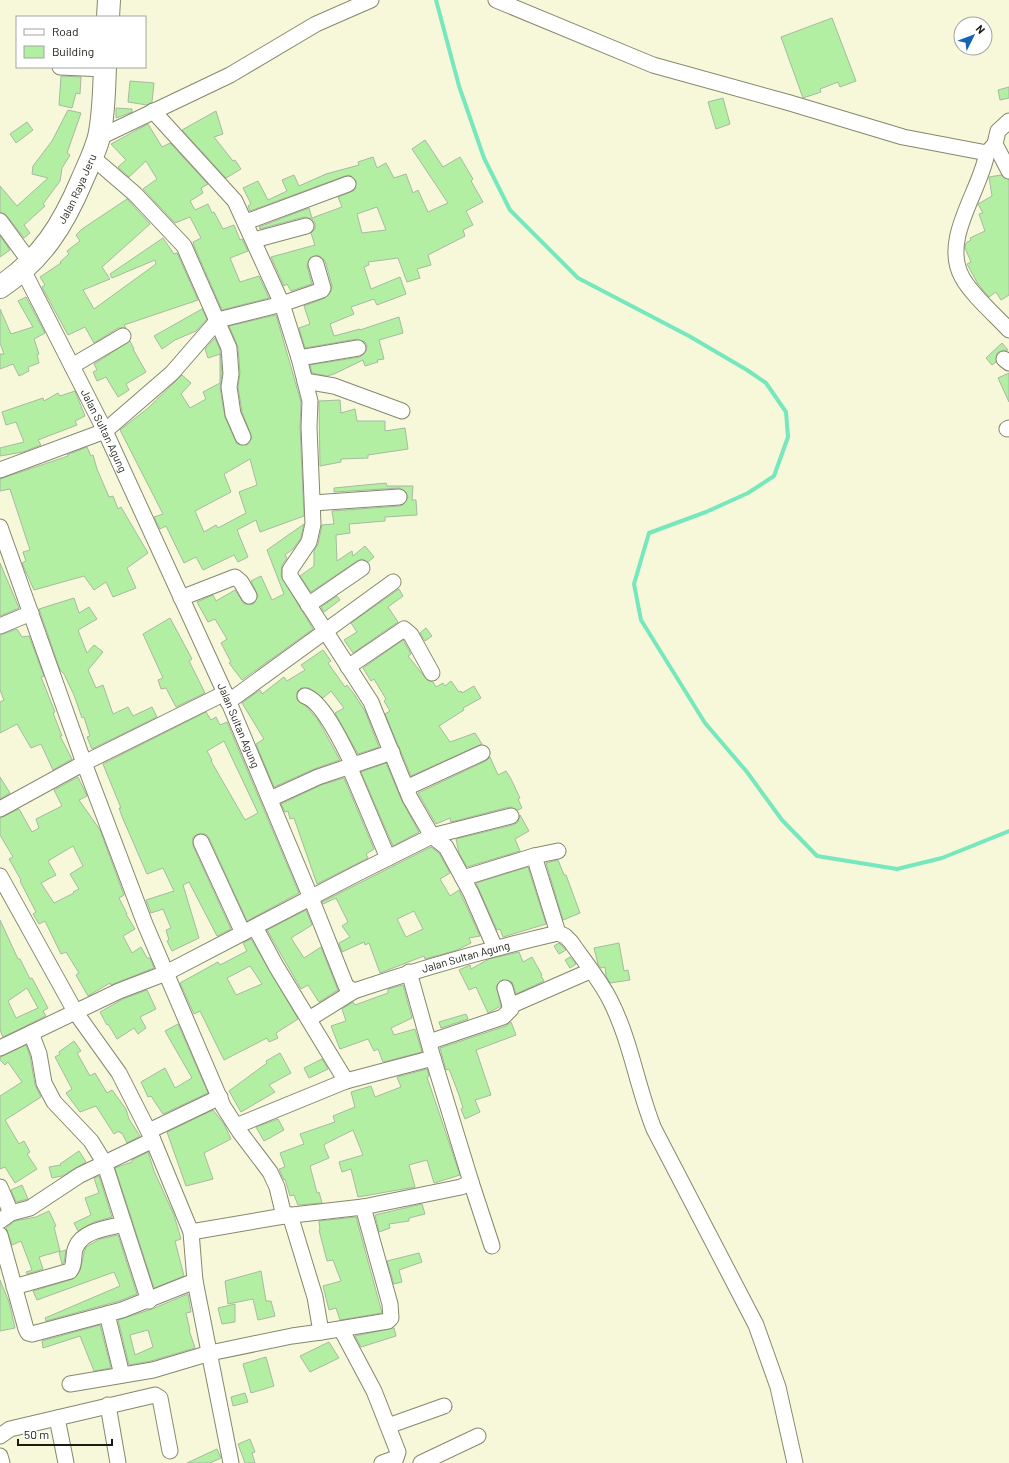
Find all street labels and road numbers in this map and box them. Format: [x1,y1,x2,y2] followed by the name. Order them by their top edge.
[55,152,99,226] street label: Jalan Raya Jeru
[79,387,130,474] street label: Jalan Sultan Agung
[215,681,263,770] street label: Jalan Sultan Agung
[420,938,511,975] street label: Jalan Sultan Agung

